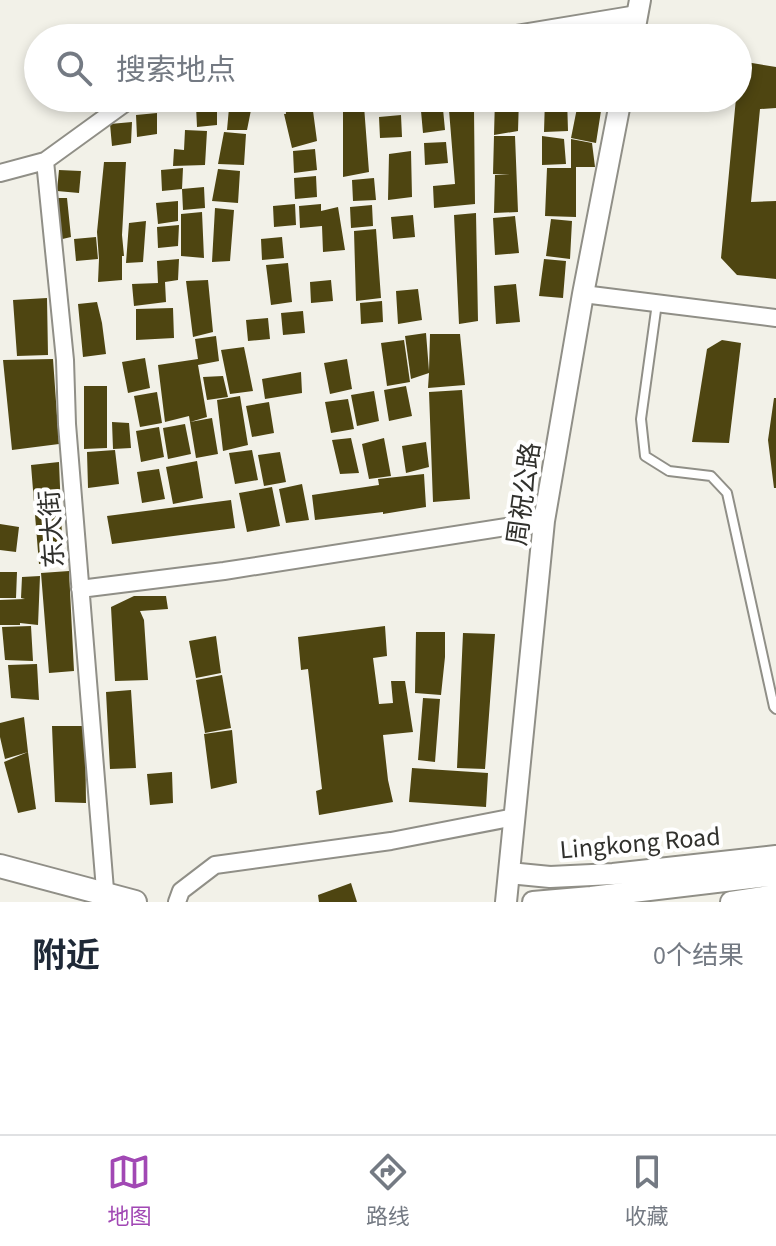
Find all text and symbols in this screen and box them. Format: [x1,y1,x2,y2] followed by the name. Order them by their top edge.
[24,24,752,112] search box
[52,46,96,90] icon: search
[116,49,236,92] text: 搜索地点
[498,440,550,548] street label: 周祝公路
[31,489,73,569] street label: 东大街
[558,818,722,868] street label: Lingkong Road
[32,932,100,981] text: 附近
[653,937,744,974] text: 0个结果
[107,1150,151,1233] tab: 地图
[366,1150,410,1233] tab: 路线
[625,1150,669,1233] tab: 收藏

